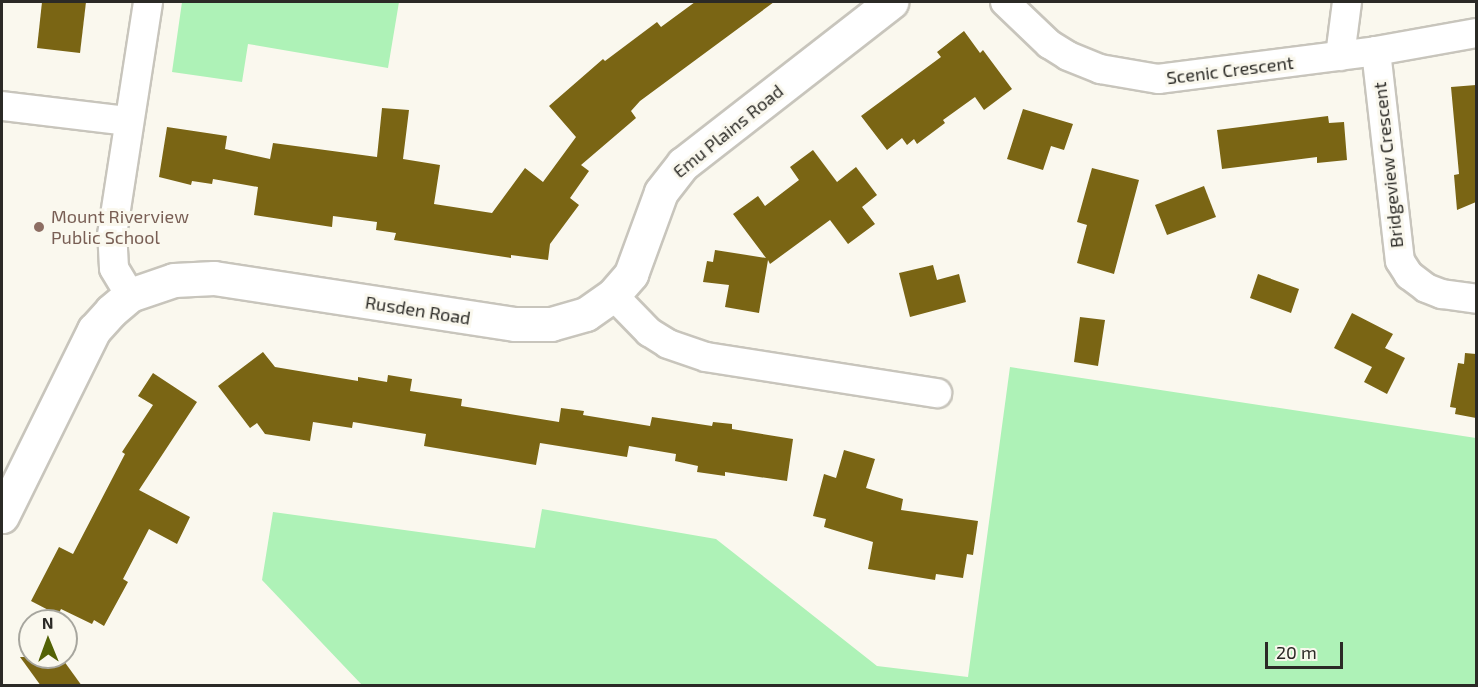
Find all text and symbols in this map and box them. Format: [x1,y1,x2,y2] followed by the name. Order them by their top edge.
[1165,51,1295,89] street label: Scenic Crescent
[669,80,787,182] street label: Emu Plains Road
[1369,81,1407,249] street label: Bridgeview Crescent
[51,206,189,248] place label: Mount Riverview Public School
[32,220,46,234] marker: Mount Riverview Public School
[364,291,472,329] street label: Rusden Road
[18,609,78,669] north arrow
[42,613,54,632] text: N
[1268,630,1346,668] scale bar
[1276,641,1317,663] text: 20 m

